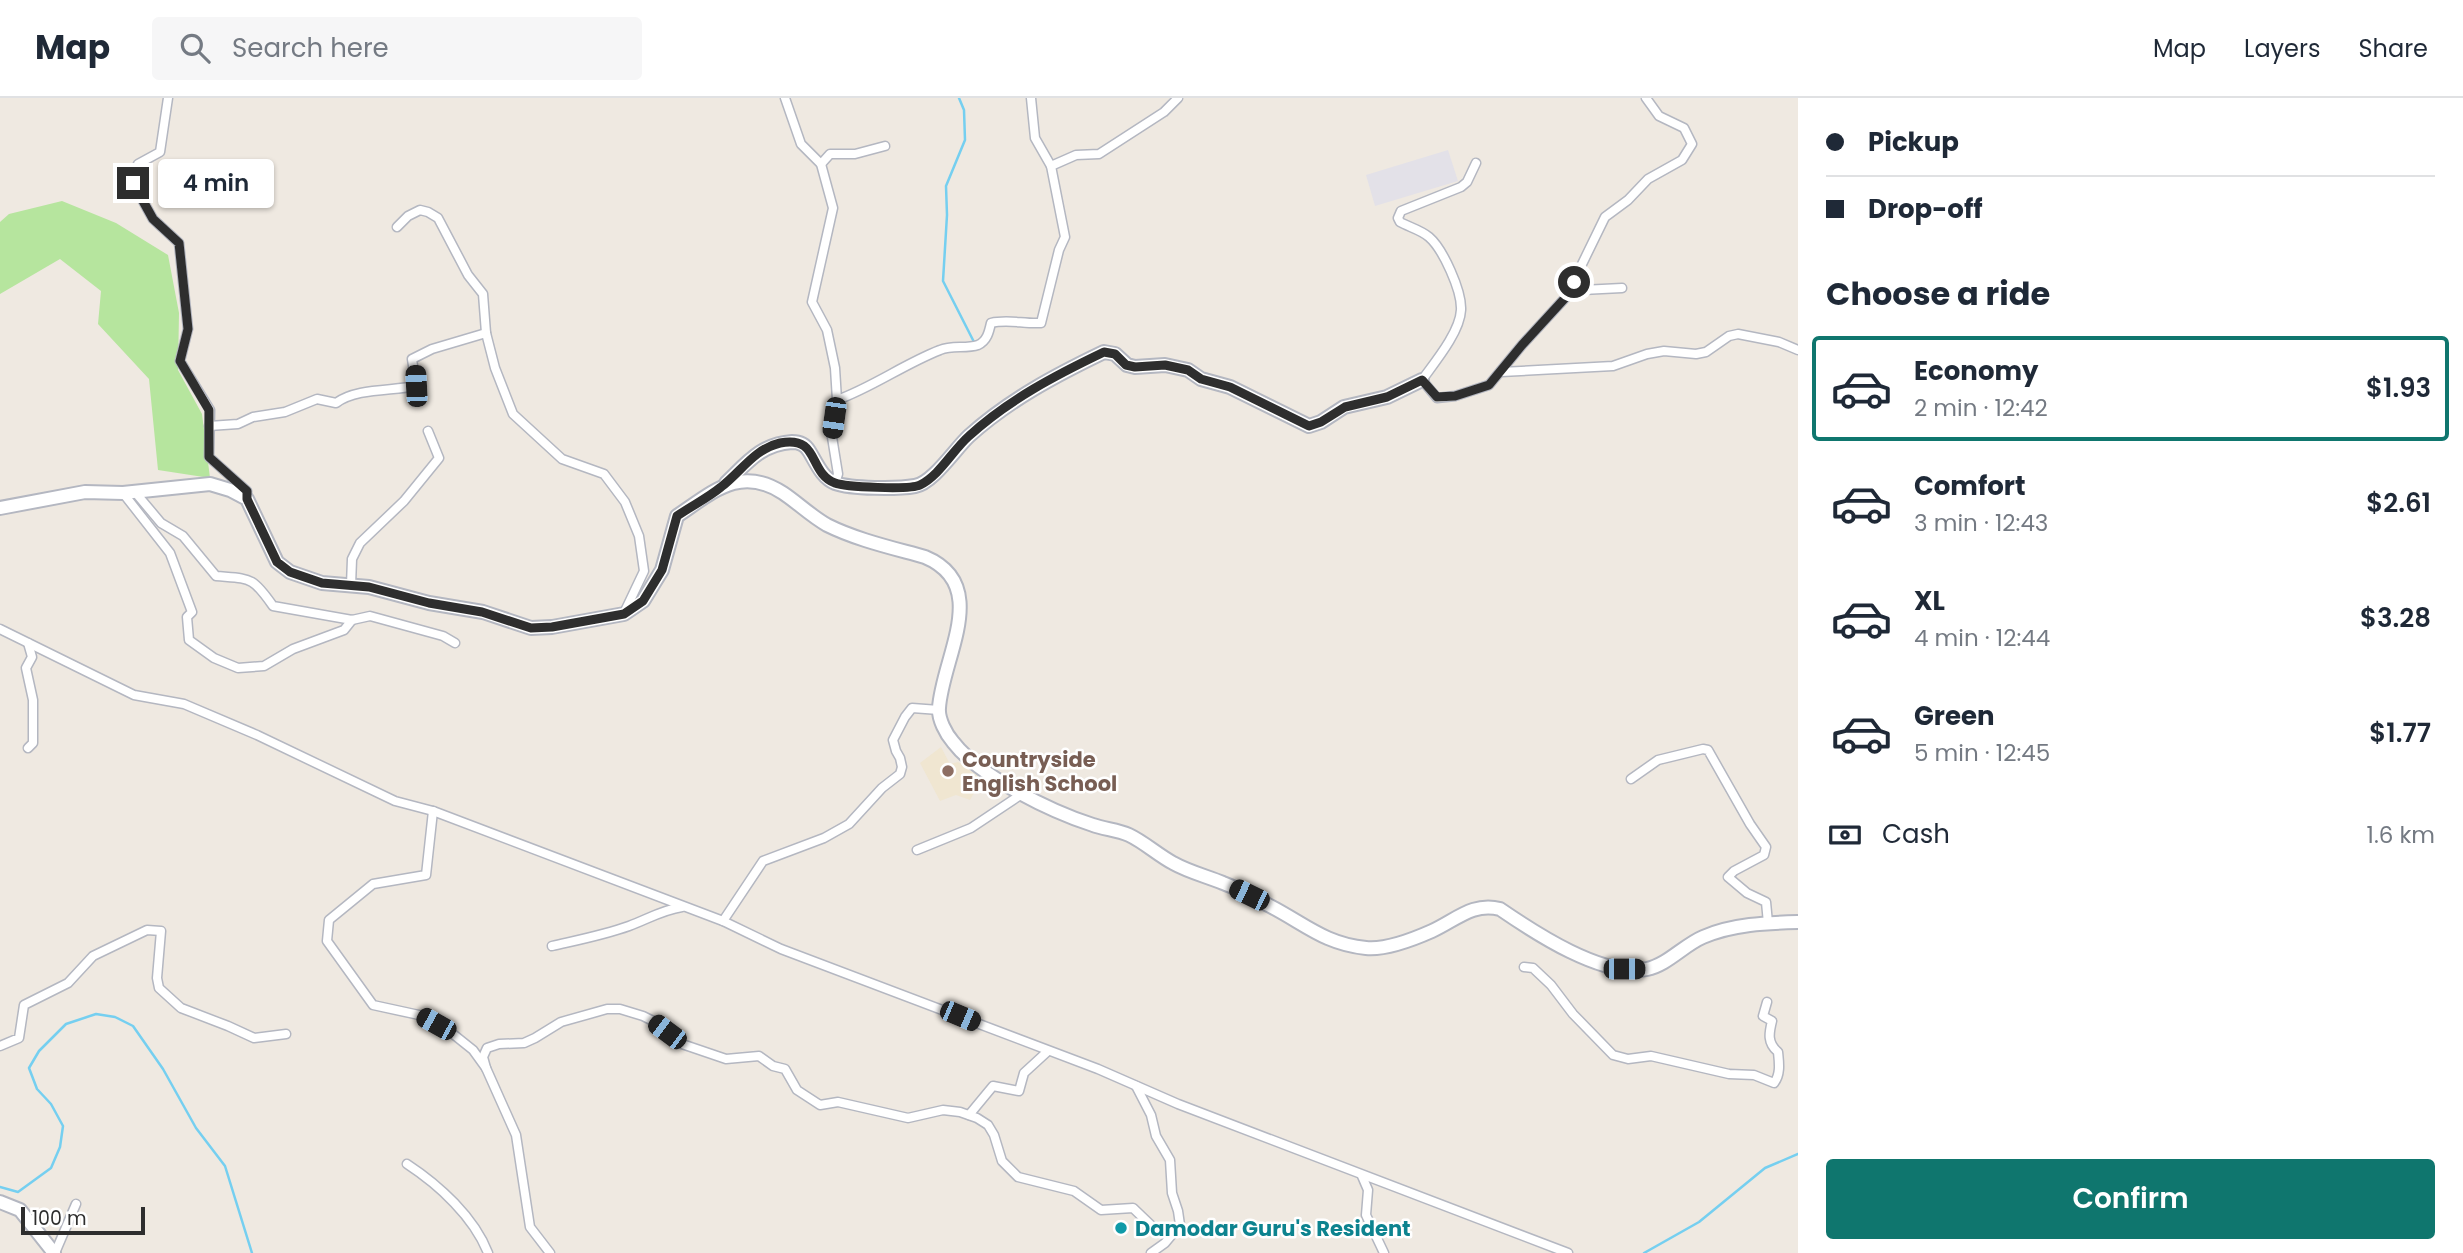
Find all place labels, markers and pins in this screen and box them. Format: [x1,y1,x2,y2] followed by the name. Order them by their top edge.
[962,745,1117,798] place label: Countryside English School
[940,763,956,779] marker: Countryside English School
[1135,1214,1411,1243] place label: Damodar Guru's Resident
[1113,1220,1129,1236] marker: Damodar Guru's Resident

